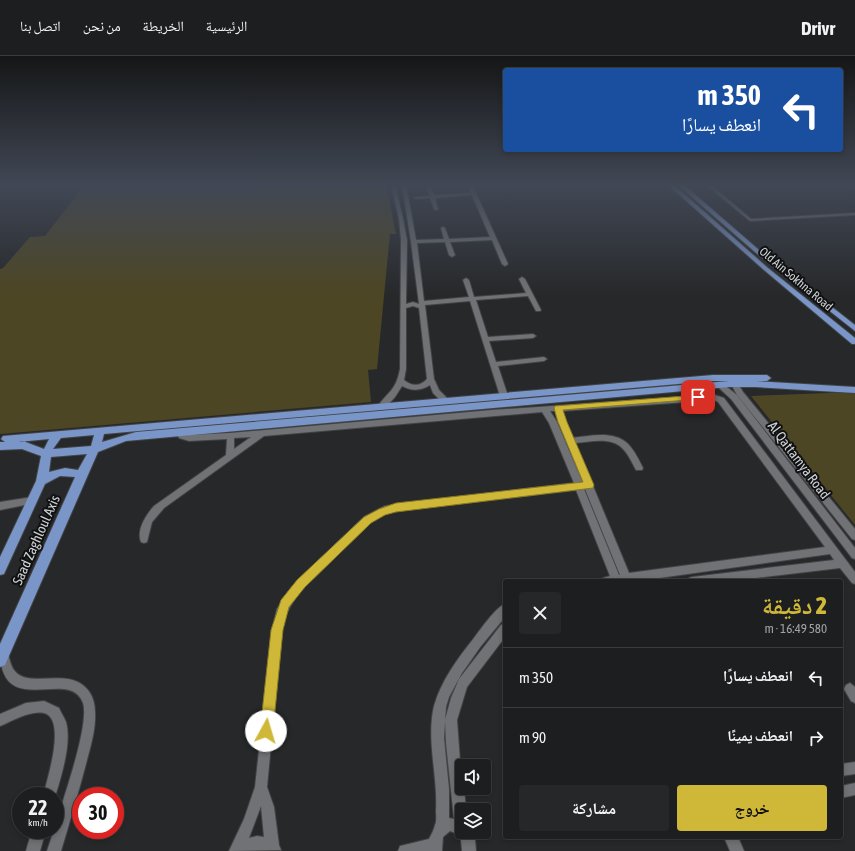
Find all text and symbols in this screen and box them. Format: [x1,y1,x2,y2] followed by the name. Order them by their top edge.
[801,17,835,39] text: Drivr
[20,18,61,34] text: اتصل بنا
[83,18,121,34] text: من نحن
[143,18,184,34] text: الخريطة
[206,18,247,34] text: الرئيسية
[698,79,761,111] text: 350 m
[775,84,827,136] icon: left
[682,114,761,135] text: انعطف يسارًا
[757,244,835,314] street label: Old Ain Sokhna Road
[681,380,715,414] pin
[687,386,709,408] icon: arrive
[765,418,833,502] street label: Al Qattamya Road
[9,493,63,587] street label: Saad Zaghloul Axis
[519,592,561,634] button: close
[762,592,827,619] text: 2 دقيقة
[764,621,827,636] text: 580 m · 16:49
[723,667,793,684] text: انعطف يسارًا
[805,667,827,689] icon: left
[519,669,553,686] text: 350 m
[245,710,287,752] position arrow
[727,727,793,744] text: انعطف يمينًا
[805,727,827,749] icon: right
[519,729,546,746] text: 90 m
[455,759,491,839] map controls
[455,759,491,795] button: sound
[519,785,669,831] button: مشاركة
[677,785,827,831] button: خروج
[72,787,124,839] speed limit sign: 30
[29,796,47,819] text: 22
[455,803,491,839] button: layers
[28,817,48,828] text: km/h

